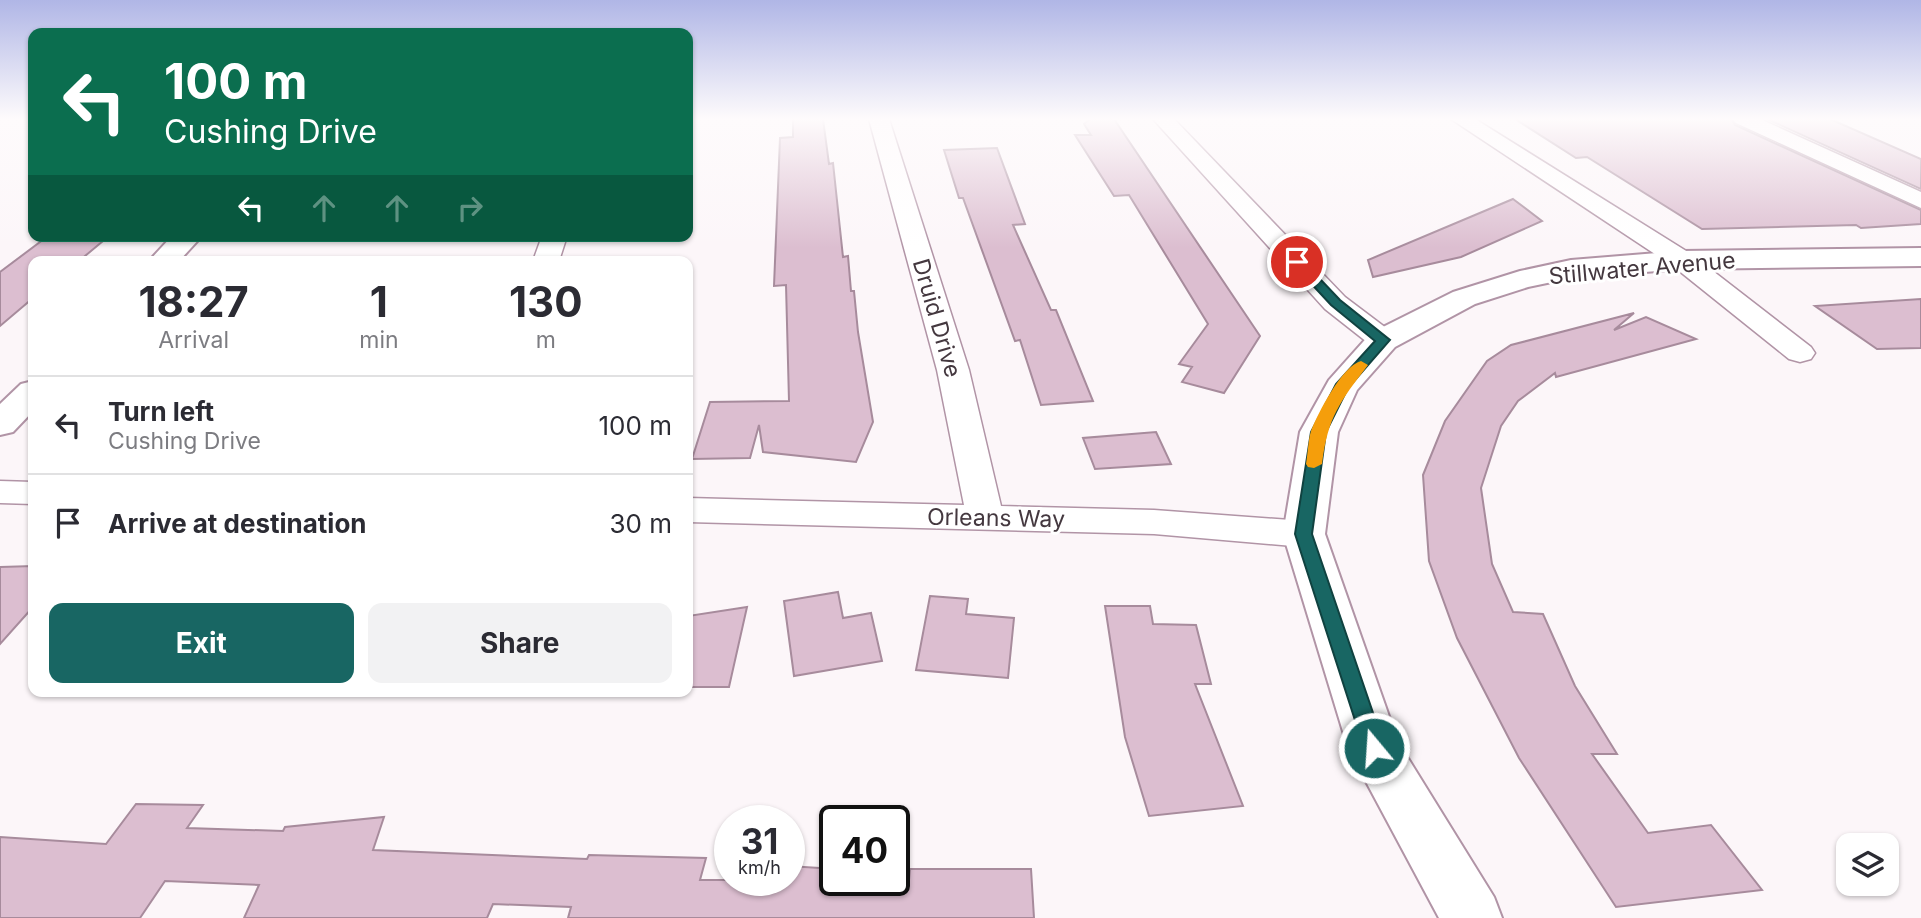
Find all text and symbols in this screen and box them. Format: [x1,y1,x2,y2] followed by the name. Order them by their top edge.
[164,52,308,111] text: 100 m
[49,56,140,147] icon: left
[164,112,377,151] text: Cushing Drive
[232,189,270,227] icon: left
[305,189,343,227] icon: ahead
[378,189,416,227] icon: ahead
[451,189,489,227] icon: right
[1267,232,1327,292] pin
[1278,243,1316,281] icon: arrive
[1547,246,1737,290] street label: Stillwater Avenue
[907,255,967,381] street label: Druid Drive
[138,276,249,327] text: 18:27
[370,276,388,327] text: 1
[509,276,583,327] text: 130
[158,326,229,354] text: Arrival
[359,326,399,354] text: min
[536,326,556,354] text: m
[108,396,214,427] text: Turn left
[49,406,87,444] icon: left
[599,410,672,441] text: 100 m
[108,427,261,455] text: Cushing Drive
[927,503,1065,533] street label: Orleans Way
[49,504,87,542] icon: arrive
[108,508,367,539] text: Arrive at destination
[609,508,672,539] text: 30 m
[49,603,354,683] button: Exit
[368,603,672,683] button: Share
[1337,711,1411,785] position arrow
[819,805,910,896] speed limit sign: 40
[741,820,778,862] text: 31
[1836,833,1899,896] map controls
[1836,833,1899,896] button: layers
[738,857,781,878] text: km/h

